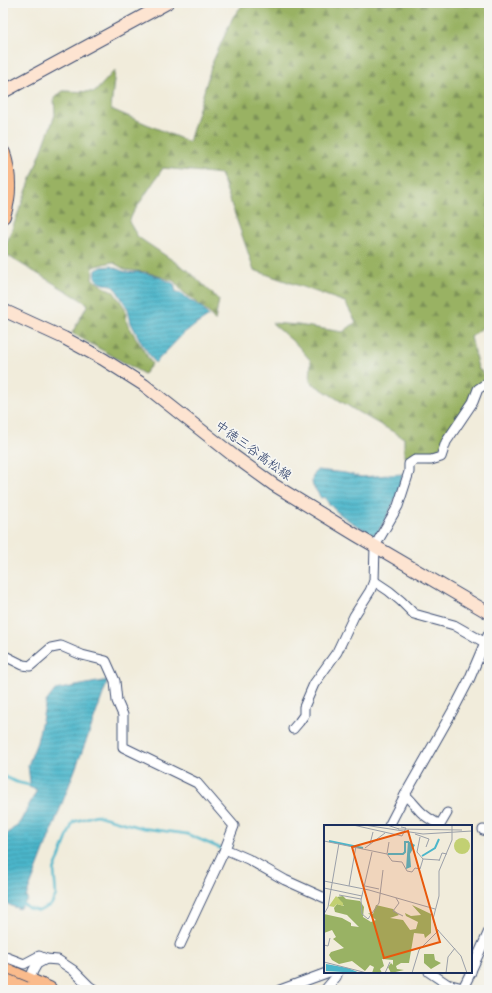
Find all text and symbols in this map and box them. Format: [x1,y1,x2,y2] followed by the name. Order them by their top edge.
[211,417,296,485] street label: 中徳三谷高松線
[324,825,472,973] inset map

